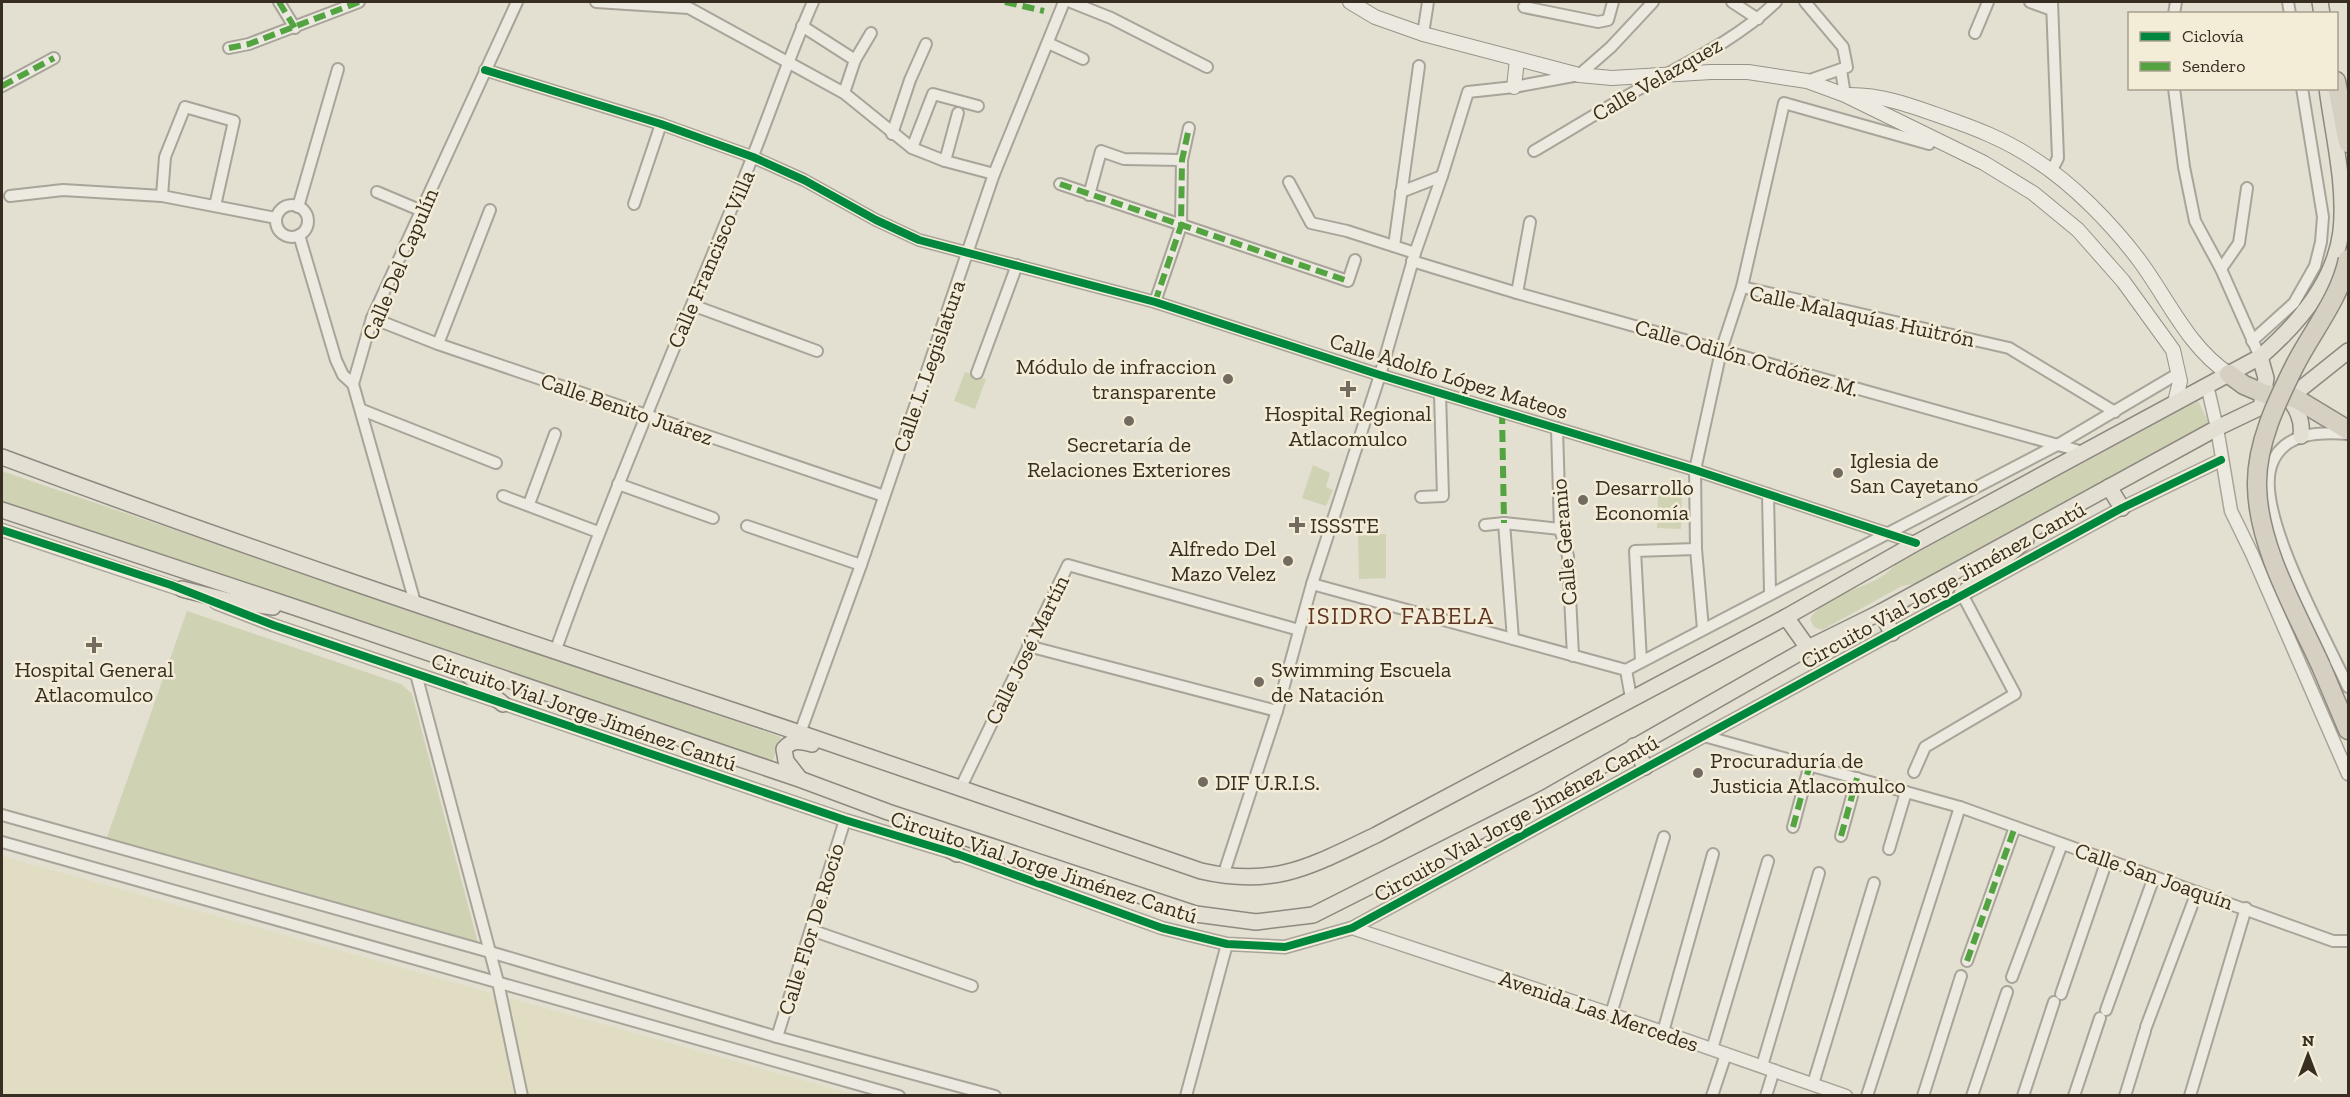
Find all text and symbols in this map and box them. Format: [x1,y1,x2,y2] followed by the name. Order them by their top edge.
[2128,12,2338,90] legend
[2182,25,2244,47] text: Ciclovía
[1587,31,1727,127] street label: Calle Velazquez
[2182,55,2246,77] text: Sendero
[661,166,761,352] street label: Calle Francisco Villa
[356,184,444,344] street label: Calle Del Capulín
[887,276,971,456] street label: Calle L. Legislatura
[1747,279,1977,353] street label: Calle Malaquías Huitrón
[1632,313,1862,403] street label: Calle Odilón Ordóñez M.
[1327,327,1571,425] street label: Calle Adolfo López Mateos
[1016,353,1216,405] place label: Módulo de infraccion transparente
[537,367,717,451] street label: Calle Benito Juárez
[1221,372,1235,386] marker: Módulo de infraccion transparente
[1339,380,1357,398] marker: Hospital Regional Atlacomulco
[1264,400,1432,452] place label: Hospital Regional Atlacomulco
[1122,414,1136,428] marker: Secretaría de Relaciones Exteriores
[1027,431,1231,483] place label: Secretaría de Relaciones Exteriores
[1850,447,1978,499] place label: Iglesia de San Cayetano
[1831,466,1845,480] marker: Iglesia de San Cayetano
[1595,474,1694,526] place label: Desarrollo Economía
[1545,477,1583,607] street label: Calle Geranio
[1576,493,1590,507] marker: Desarrollo Economía
[1796,495,2091,675] street label: Circuito Vial Jorge Jiménez Cantú
[1310,512,1379,539] place label: ISSSTE
[1288,516,1306,534] marker: ISSSTE
[1169,535,1276,587] place label: Alfredo Del Mazo Velez
[1281,554,1295,568] marker: Alfredo Del Mazo Velez
[979,570,1075,729] street label: Calle José Martín
[1308,601,1495,630] district label: ISIDRO FABELA
[85,636,103,654] marker: Hospital General Atlacomulco
[428,647,741,777] street label: Circuito Vial Jorge Jiménez Cantú
[14,656,174,708] place label: Hospital General Atlacomulco
[1271,656,1452,708] place label: Swimming Escuela de Natación
[1252,675,1266,689] marker: Swimming Escuela de Natación
[1369,728,1664,908] street label: Circuito Vial Jorge Jiménez Cantú
[1710,747,1906,799] place label: Procuraduría de Justicia Atlacomulco
[1691,766,1705,780] marker: Procuraduría de Justicia Atlacomulco
[1215,769,1320,796] place label: DIF U.R.I.S.
[1196,775,1210,789] marker: DIF U.R.I.S.
[887,805,1202,930] street label: Circuito Vial Jorge Jiménez Cantú
[2071,836,2237,916] street label: Calle San Joaquín
[772,840,850,1018] street label: Calle Flor De Rocío
[1496,964,1702,1058] street label: Avenida Las Mercedes
[2278,1025,2338,1085] north arrow
[2302,1031,2314,1050] text: N

